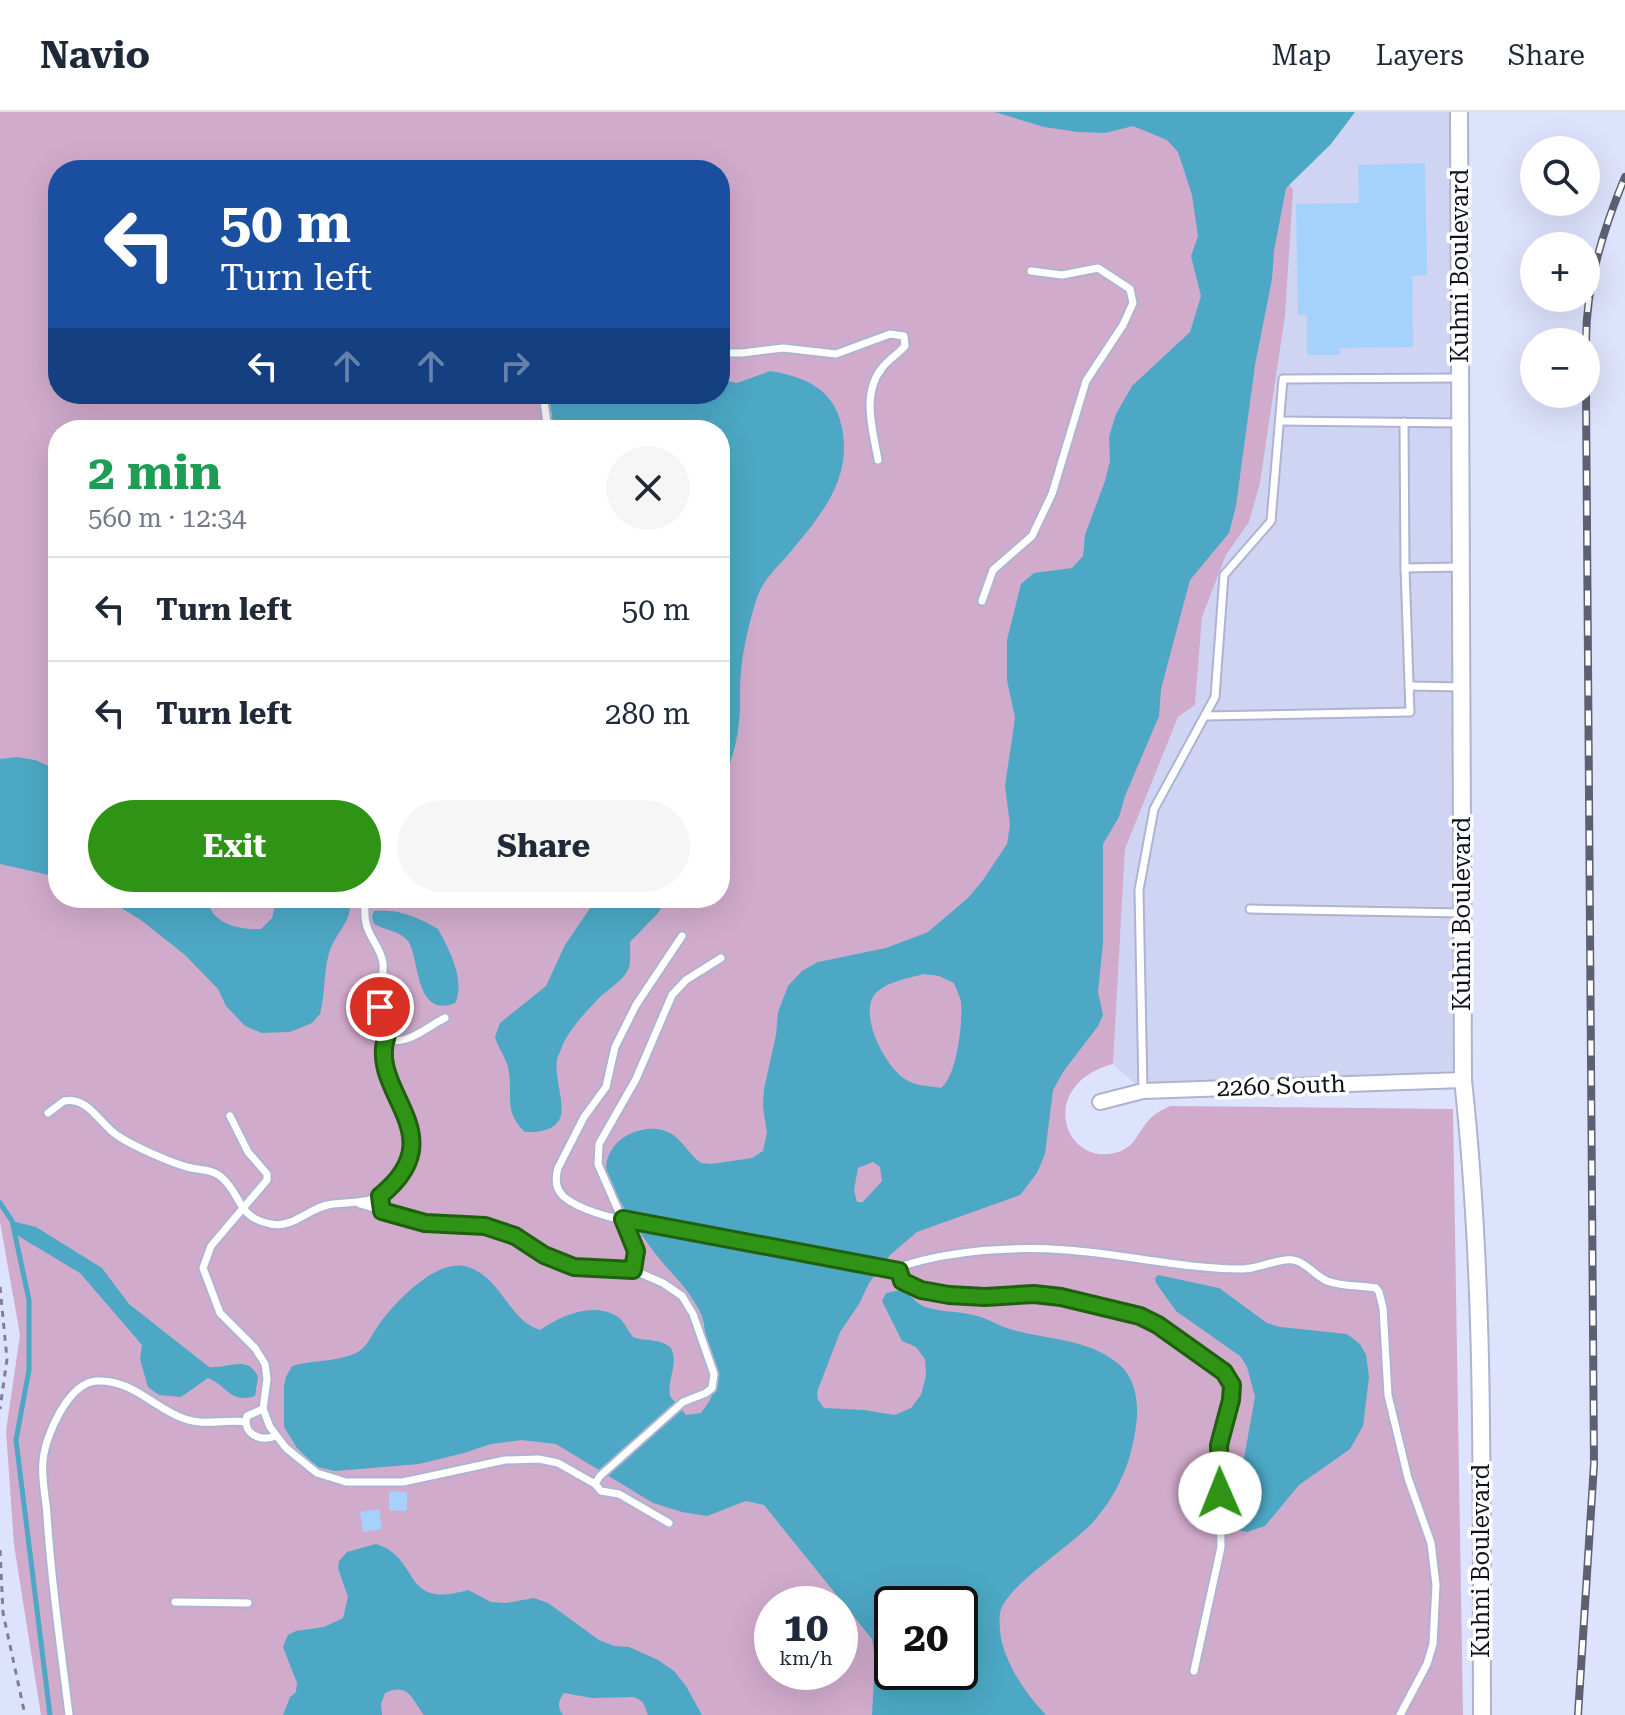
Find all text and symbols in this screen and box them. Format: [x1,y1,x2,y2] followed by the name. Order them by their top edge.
[40,33,150,77] text: Navio
[1272,39,1331,72] text: Map
[1375,39,1464,72] text: Layers
[1508,39,1585,72] text: Share
[1520,136,1600,408] map controls
[1520,136,1600,216] button: search
[1446,169,1474,363] street label: Kuhni Boulevard
[220,190,351,256] text: 50 m
[88,192,192,296] icon: left
[1520,232,1600,312] button: +
[220,257,372,299] text: Turn left
[1520,328,1600,408] button: −
[241,344,285,388] icon: left
[325,344,369,388] icon: ahead
[409,344,453,388] icon: ahead
[493,344,537,388] icon: right
[88,445,221,501] text: 2 min
[606,446,690,530] button: close
[88,503,247,533] text: 560 m · 12:34
[88,587,132,631] icon: left
[156,592,292,627] text: Turn left
[621,592,690,627] text: 50 m
[88,691,132,735] icon: left
[156,696,292,731] text: Turn left
[605,696,690,731] text: 280 m
[88,800,381,892] button: Exit
[397,800,690,892] button: Share
[1448,817,1476,1011] street label: Kuhni Boulevard
[346,973,414,1041] pin
[358,985,402,1029] icon: arrive
[1216,1070,1346,1102] street label: 2260 South
[1178,1451,1262,1535] position arrow
[1467,1464,1495,1658] street label: Kuhni Boulevard
[874,1586,978,1690] speed limit sign: 20
[784,1604,828,1651] text: 10
[779,1646,833,1670] text: km/h

